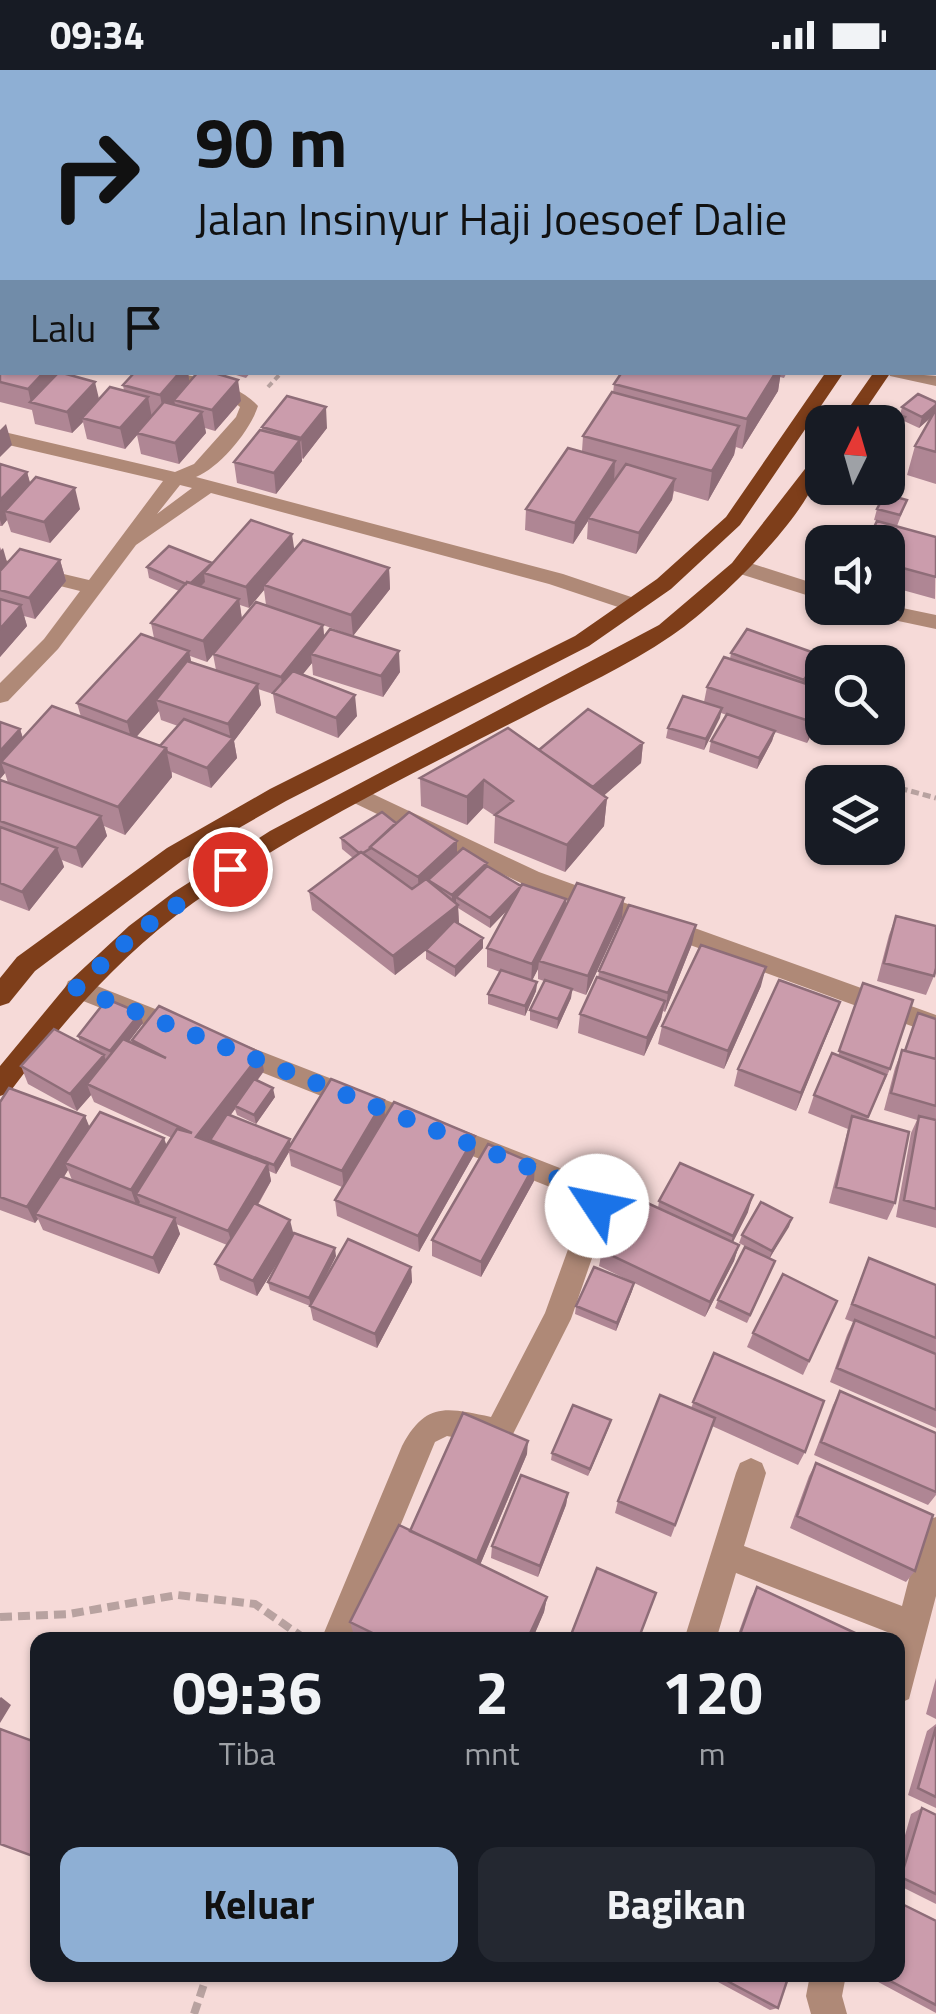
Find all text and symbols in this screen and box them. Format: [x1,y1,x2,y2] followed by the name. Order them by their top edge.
[50,6,145,64] text: 09:34
[195,88,348,194] text: 90 m
[30,110,160,240] icon: right
[195,184,787,252] text: Jalan Insinyur Haji Joesoef Dalie
[30,299,96,357] text: Lalu
[116,300,171,355] icon: arrive
[805,405,905,505] north arrow
[805,405,905,865] map controls
[805,525,905,625] button: sound
[805,645,905,745] button: search
[805,765,905,865] button: layers
[188,827,273,912] pin
[203,842,258,897] icon: arrive
[545,1154,649,1258] position arrow
[172,1646,322,1737] text: 09:36
[475,1646,509,1737] text: 2
[662,1646,763,1737] text: 120
[219,1729,276,1777] text: Tiba
[464,1729,520,1777] text: mnt
[699,1729,726,1777] text: m
[60,1847,458,1962] button: Keluar
[478,1847,875,1962] button: Bagikan

